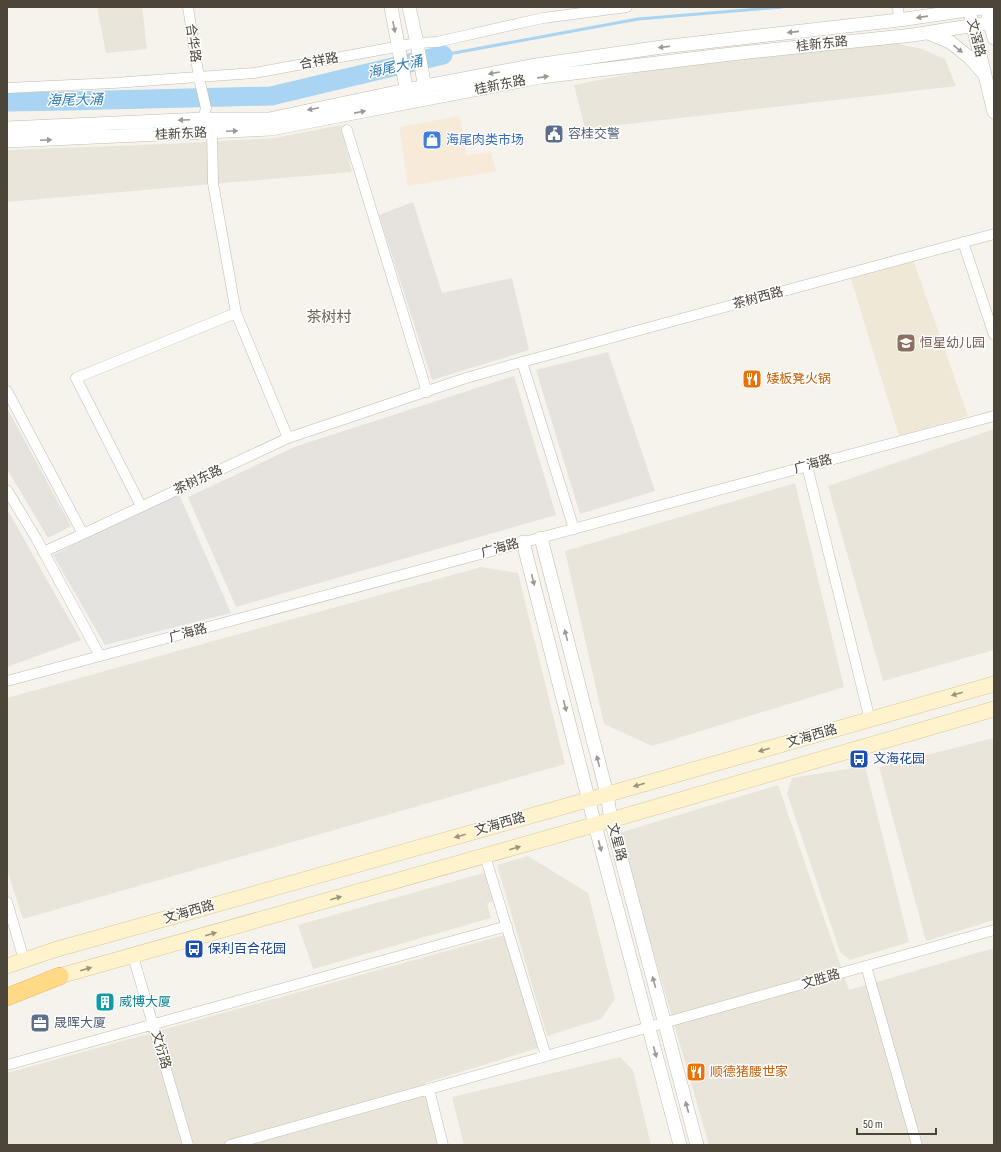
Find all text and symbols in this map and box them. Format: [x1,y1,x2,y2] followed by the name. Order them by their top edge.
[916,14,928,20] one-way arrow
[964,17,988,59] street label: 文滘路
[392,21,398,33] one-way arrow
[182,23,204,63] street label: 合华路
[787,29,799,35] one-way arrow
[795,33,849,55] street label: 桂新东路
[658,44,670,50] one-way arrow
[953,45,964,53] one-way arrow
[298,49,340,73] street label: 合祥路
[366,52,426,82] water label: 海尾大涌
[488,70,500,76] one-way arrow
[473,72,527,98] street label: 桂新东路
[537,74,549,80] one-way arrow
[47,91,105,109] water label: 海尾大涌
[307,107,319,113] one-way arrow
[354,109,366,115] one-way arrow
[178,116,190,123] one-way arrow
[543,123,565,145] public building icon: 容桂交警
[155,125,207,143] street label: 桂新东路
[568,126,620,142] place label: 容桂交警
[226,128,238,135] one-way arrow
[421,129,443,151] shop icon: 海尾肉类市场
[446,132,524,148] place label: 海尾肉类市场
[40,136,52,143] one-way arrow
[731,284,785,312] street label: 茶树西路
[306,308,352,327] district label: 茶树村
[895,332,917,354] school or university icon: 恒星幼儿园
[920,335,985,351] place label: 恒星幼儿园
[741,368,763,390] restaurant icon: 矮板凳火锅
[766,371,831,387] place label: 矮板凳火锅
[792,451,834,477] street label: 广海路
[171,462,225,498] street label: 茶树东路
[479,535,521,561] street label: 广海路
[530,574,536,586] one-way arrow
[167,620,209,646] street label: 广海路
[563,628,569,640] one-way arrow
[950,692,963,698] one-way arrow
[562,700,568,712] one-way arrow
[785,721,839,751] street label: 文海西路
[758,747,770,753] one-way arrow
[848,748,870,770] bus stop icon: 文海花园
[873,751,925,767] place label: 文海花园
[595,754,601,767] one-way arrow
[633,782,645,788] one-way arrow
[473,809,527,839] street label: 文海西路
[604,821,630,863] street label: 文星路
[454,833,466,839] one-way arrow
[597,840,603,852] one-way arrow
[509,845,521,851] one-way arrow
[330,895,342,901] one-way arrow
[162,897,216,927] street label: 文海西路
[204,930,217,936] one-way arrow
[183,938,205,960] bus stop icon: 保利百合花园
[208,941,286,957] place label: 保利百合花园
[80,966,92,972] one-way arrow
[800,966,842,992] street label: 文胜路
[651,975,657,988] one-way arrow
[94,991,116,1013] building icon: 威博大厦
[119,994,171,1010] place label: 威博大厦
[29,1012,51,1034] office icon: 晟晖大厦
[54,1015,106,1031] place label: 晟晖大厦
[148,1029,174,1071] street label: 文衍路
[652,1047,658,1059] one-way arrow
[685,1061,707,1083] restaurant icon: 顺德猪腰世家
[710,1064,788,1080] place label: 顺德猪腰世家
[684,1101,690,1113] one-way arrow
[857,1110,936,1136] scale bar
[863,1117,883,1132] text: 50 m

